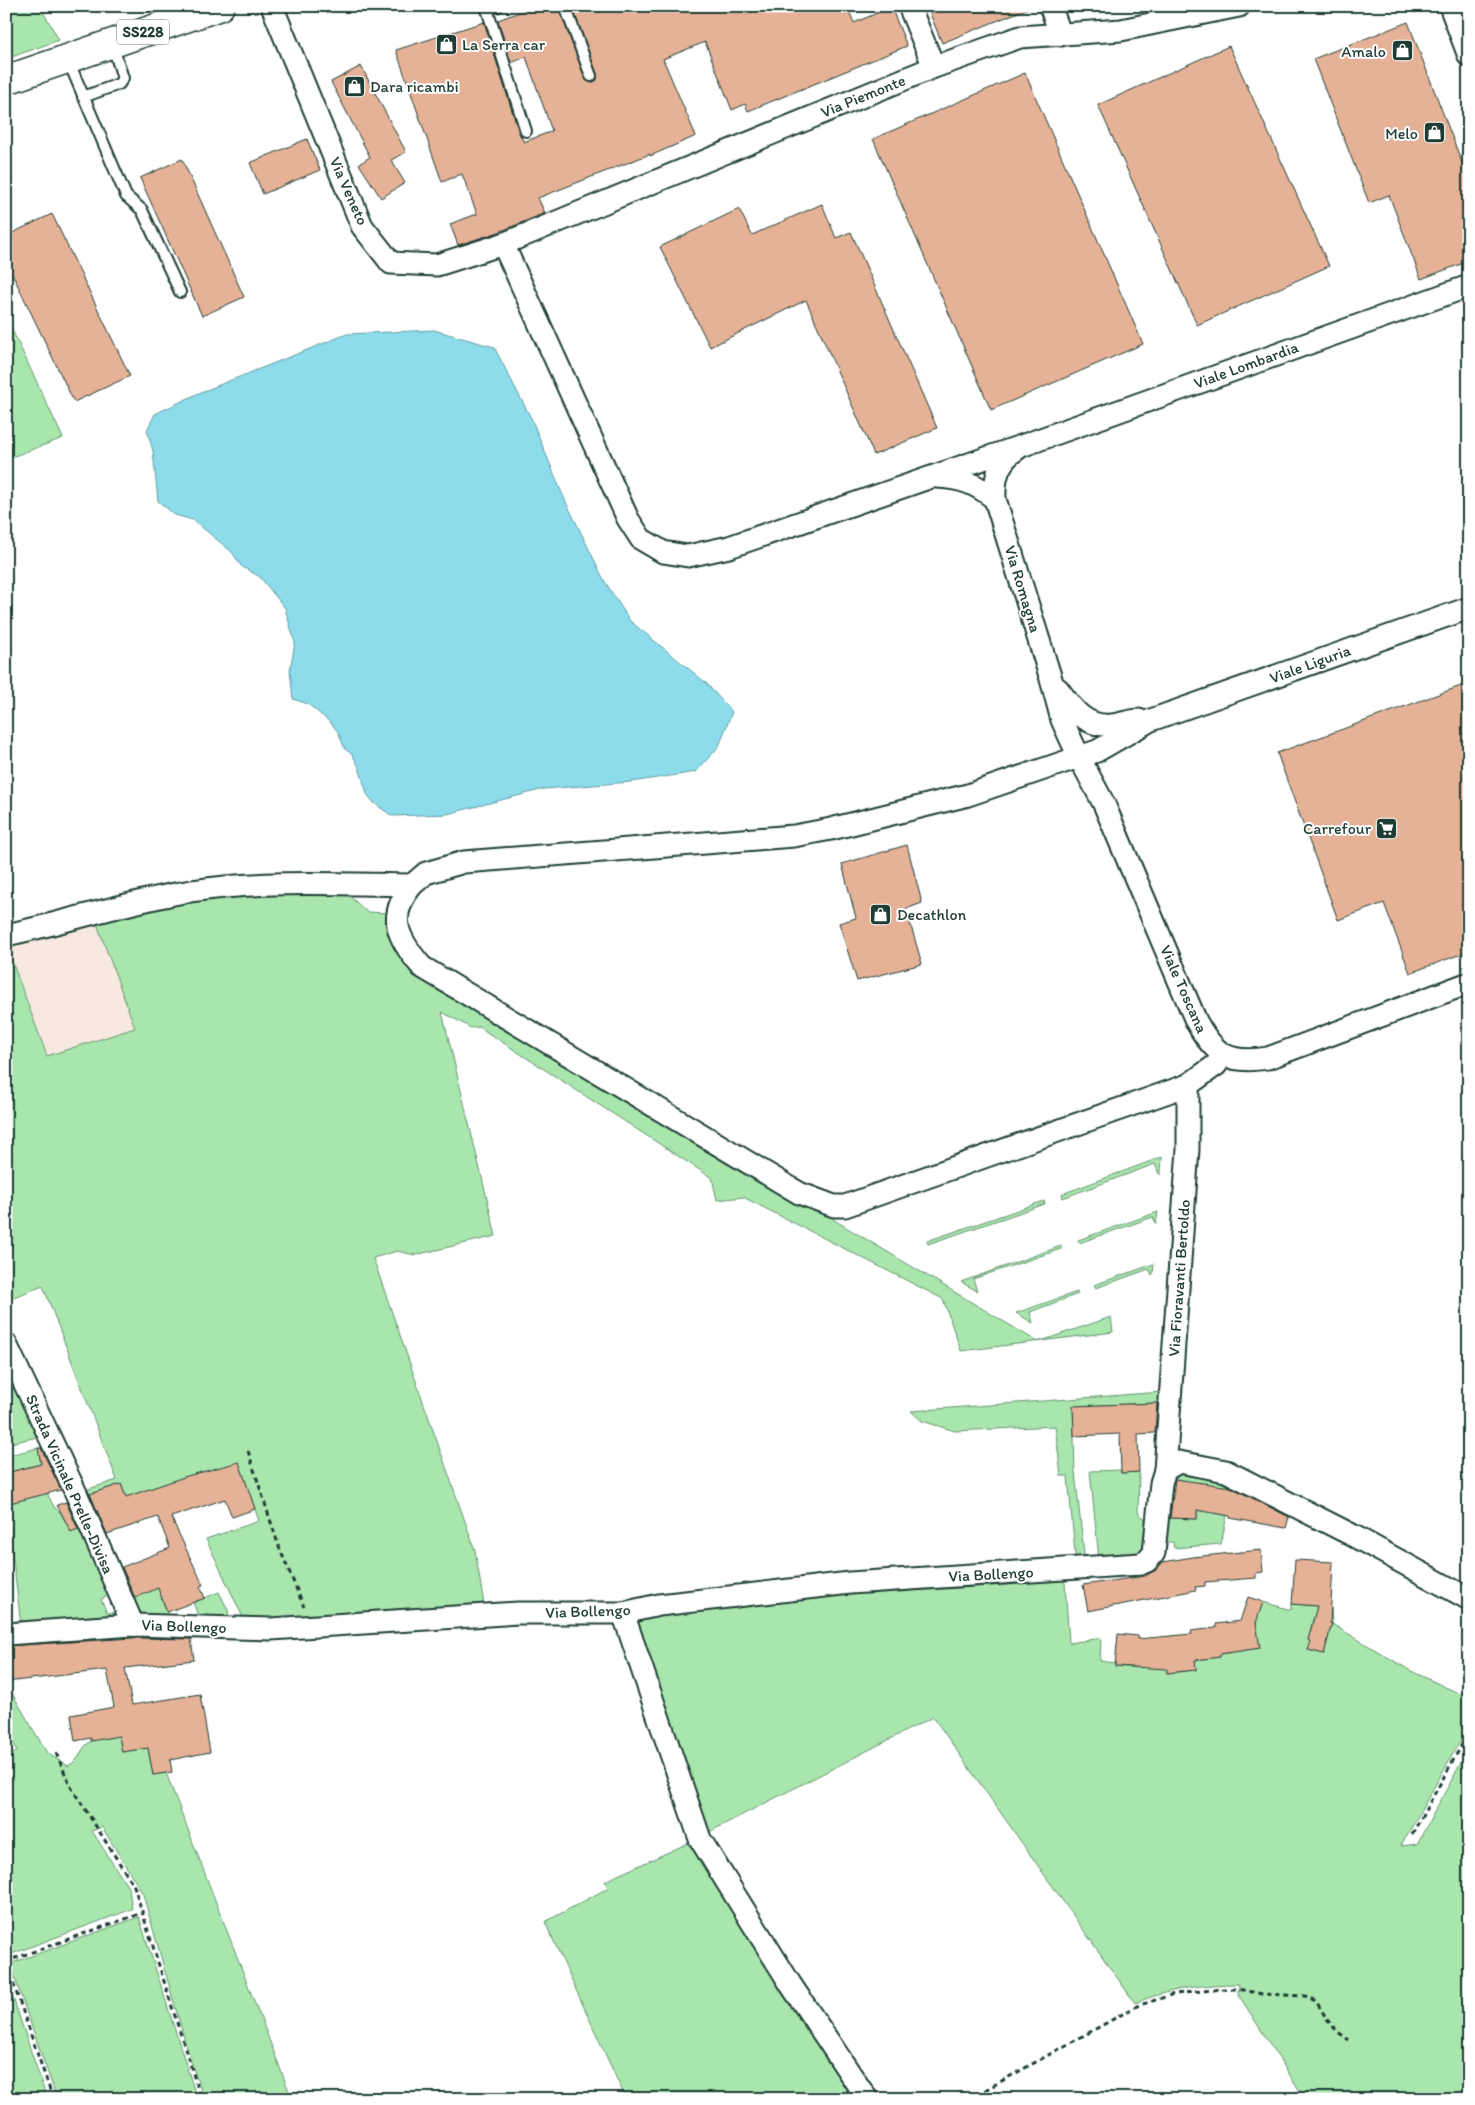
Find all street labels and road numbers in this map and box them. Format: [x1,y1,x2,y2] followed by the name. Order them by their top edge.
[117,20,169,44] road number: SS228
[818,70,908,122] street label: Via Piemonte
[325,154,373,228] street label: Via Veneto
[1191,337,1302,393] street label: Viale Lombardia
[1001,543,1045,635] street label: Via Romagna
[1267,640,1354,687] street label: Viale Liguria
[1156,942,1212,1037] street label: Viale Toscana
[1164,1199,1194,1357] street label: Via Fioravanti Bertoldo
[22,1391,118,1577] street label: Strada Vicinale Prelle-Divisa
[948,1562,1034,1586] street label: Via Bollengo
[545,1600,631,1622] street label: Via Bollengo
[141,1615,227,1637] street label: Via Bollengo

